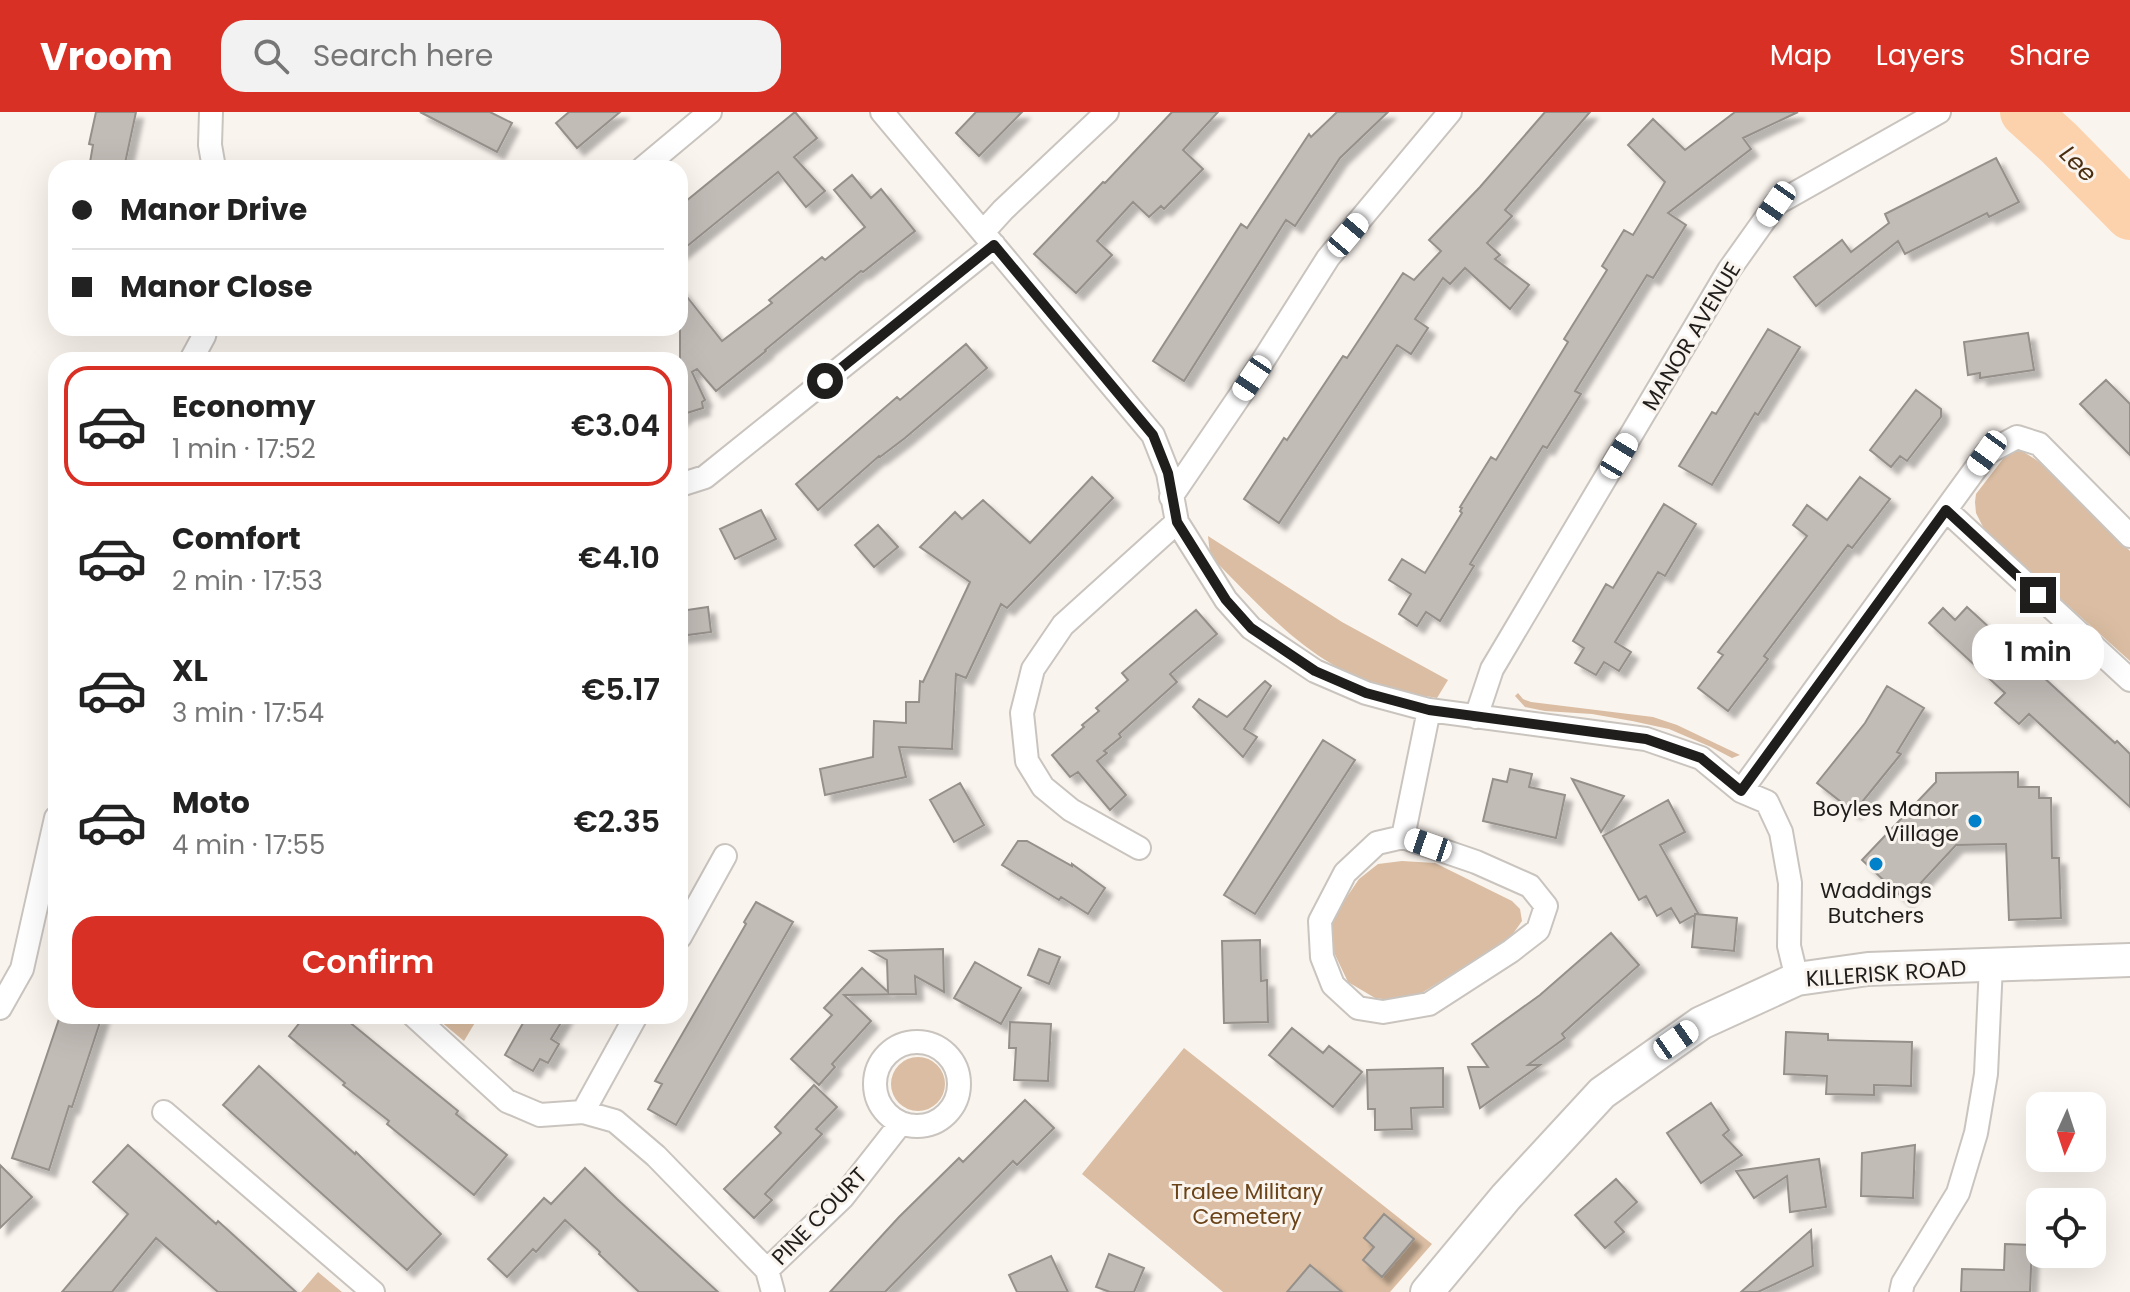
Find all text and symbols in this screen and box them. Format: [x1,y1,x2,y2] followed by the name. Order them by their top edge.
[221,20,781,92] search box
[40,30,173,83] text: Vroom
[249,34,293,78] icon: search
[313,34,493,77] text: Search here
[1770,36,1832,75] text: Map
[1876,36,1965,75] text: Layers
[2009,36,2090,75] text: Share
[2052,138,2104,190] water label: Lee
[1752,177,1800,231] car
[120,188,307,231] text: Manor Drive
[1323,209,1373,261] car
[1635,256,1748,416] street label: MANOR AVENUE
[120,265,312,308] text: Manor Close
[1229,351,1275,405] car
[807,363,843,399] route start
[172,385,316,428] text: Economy
[76,390,148,462] icon: car
[571,404,660,447] text: €3.04
[1963,427,2011,479] car
[1596,429,1642,483] car
[172,431,316,467] text: 1 min · 17:52
[172,517,301,560] text: Comfort
[76,522,148,594] icon: car
[578,536,660,579] text: €4.10
[172,563,323,599] text: 2 min · 17:53
[2020,577,2056,613] route end
[1972,623,2104,679] callout: 1 min
[2004,634,2072,670] text: 1 min
[172,649,208,692] text: XL
[76,654,148,726] icon: car
[582,668,660,711] text: €5.17
[172,695,324,731] text: 3 min · 17:54
[172,781,250,824] text: Moto
[76,786,148,858] icon: car
[1812,793,1959,849] place label: Boyles Manor Village
[574,800,660,843] text: €2.35
[1966,812,1984,830] marker: Boyles Manor Village
[1401,826,1455,864] car
[172,827,325,863] text: 4 min · 17:55
[1867,855,1885,873] marker: Waddings Butchers
[1820,875,1932,931] place label: Waddings Butchers
[72,916,664,1008] button: Confirm
[1805,952,1967,995] street label: KILLERISK ROAD
[1649,1016,1703,1064] car
[2026,1092,2106,1172] north arrow
[2026,1092,2106,1268] map controls
[765,1160,874,1272] street label: PINE COURT
[1171,1176,1324,1232] park label: Tralee Military Cemetery
[2026,1188,2106,1268] button: locate

